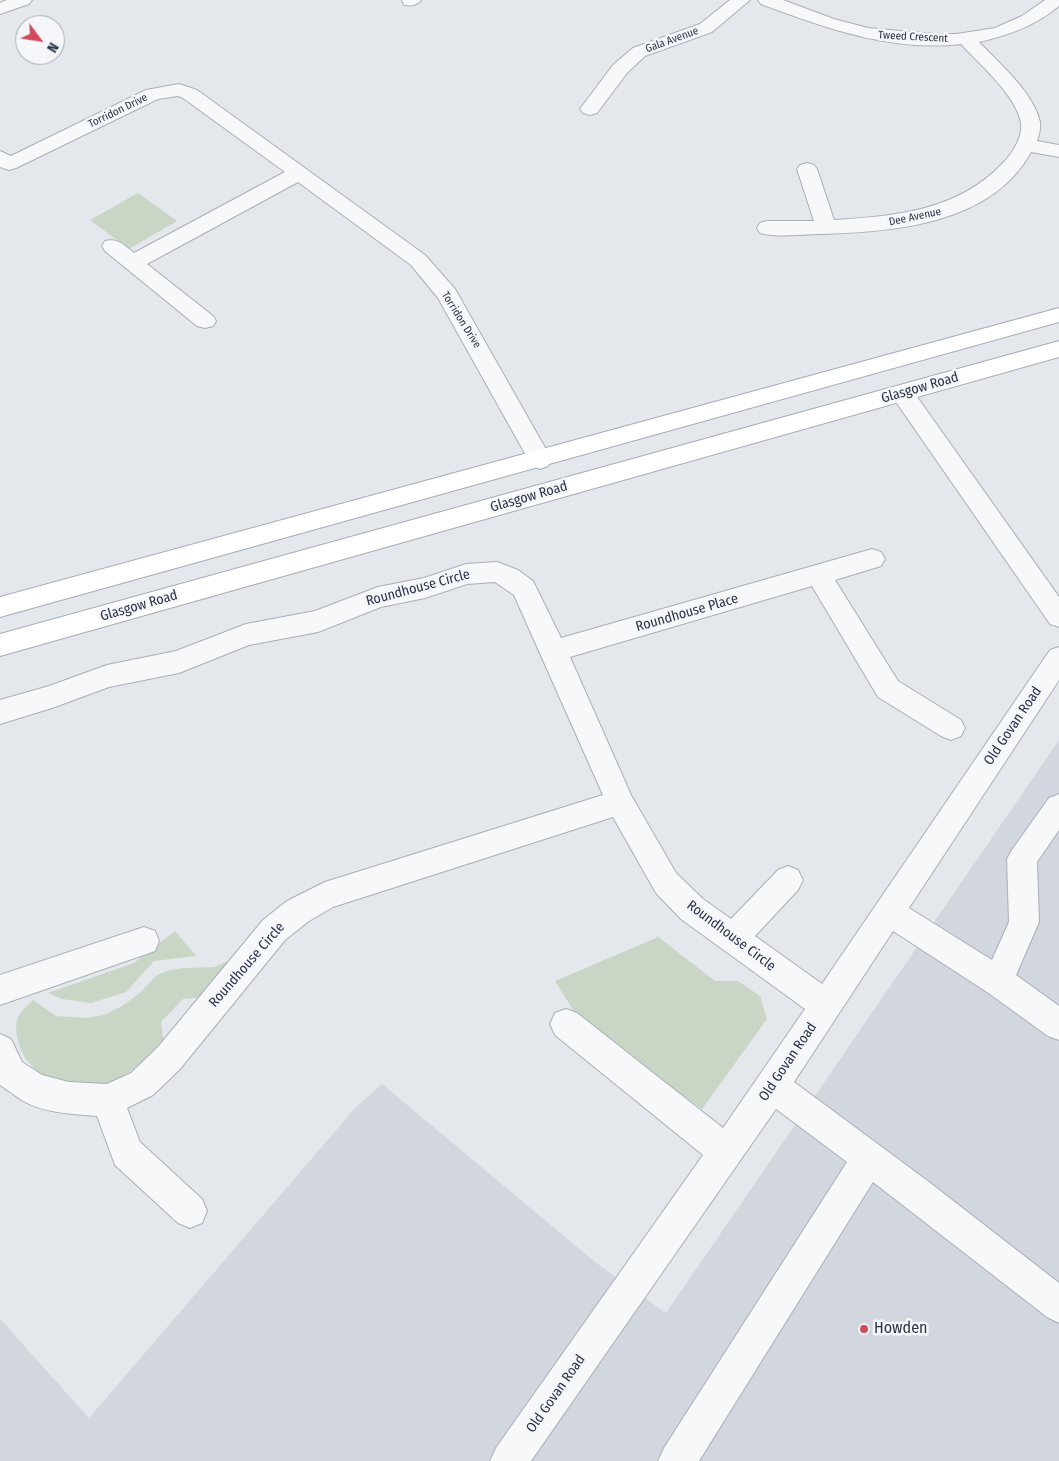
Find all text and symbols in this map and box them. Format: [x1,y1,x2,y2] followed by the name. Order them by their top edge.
[15,15,65,65] north arrow
[644,24,700,56] street label: Gala Avenue
[878,29,948,45] street label: Tweed Crescent
[43,39,62,55] text: N
[86,91,150,131] street label: Torridon Drive
[888,205,942,229] street label: Dee Avenue
[438,289,484,351] street label: Torridon Drive
[879,369,961,407] street label: Glasgow Road
[488,478,570,516] street label: Glasgow Road
[364,566,472,610] street label: Roundhouse Circle
[98,587,180,625] street label: Glasgow Road
[634,590,740,636] street label: Roundhouse Place
[981,684,1045,768] street label: Old Govan Road
[683,897,779,975] street label: Roundhouse Circle
[206,919,288,1011] street label: Roundhouse Circle
[756,1020,820,1104] street label: Old Govan Road
[874,1319,928,1339] place label: Howden
[858,1323,870,1335] marker: Howden
[523,1352,589,1436] street label: Old Govan Road

